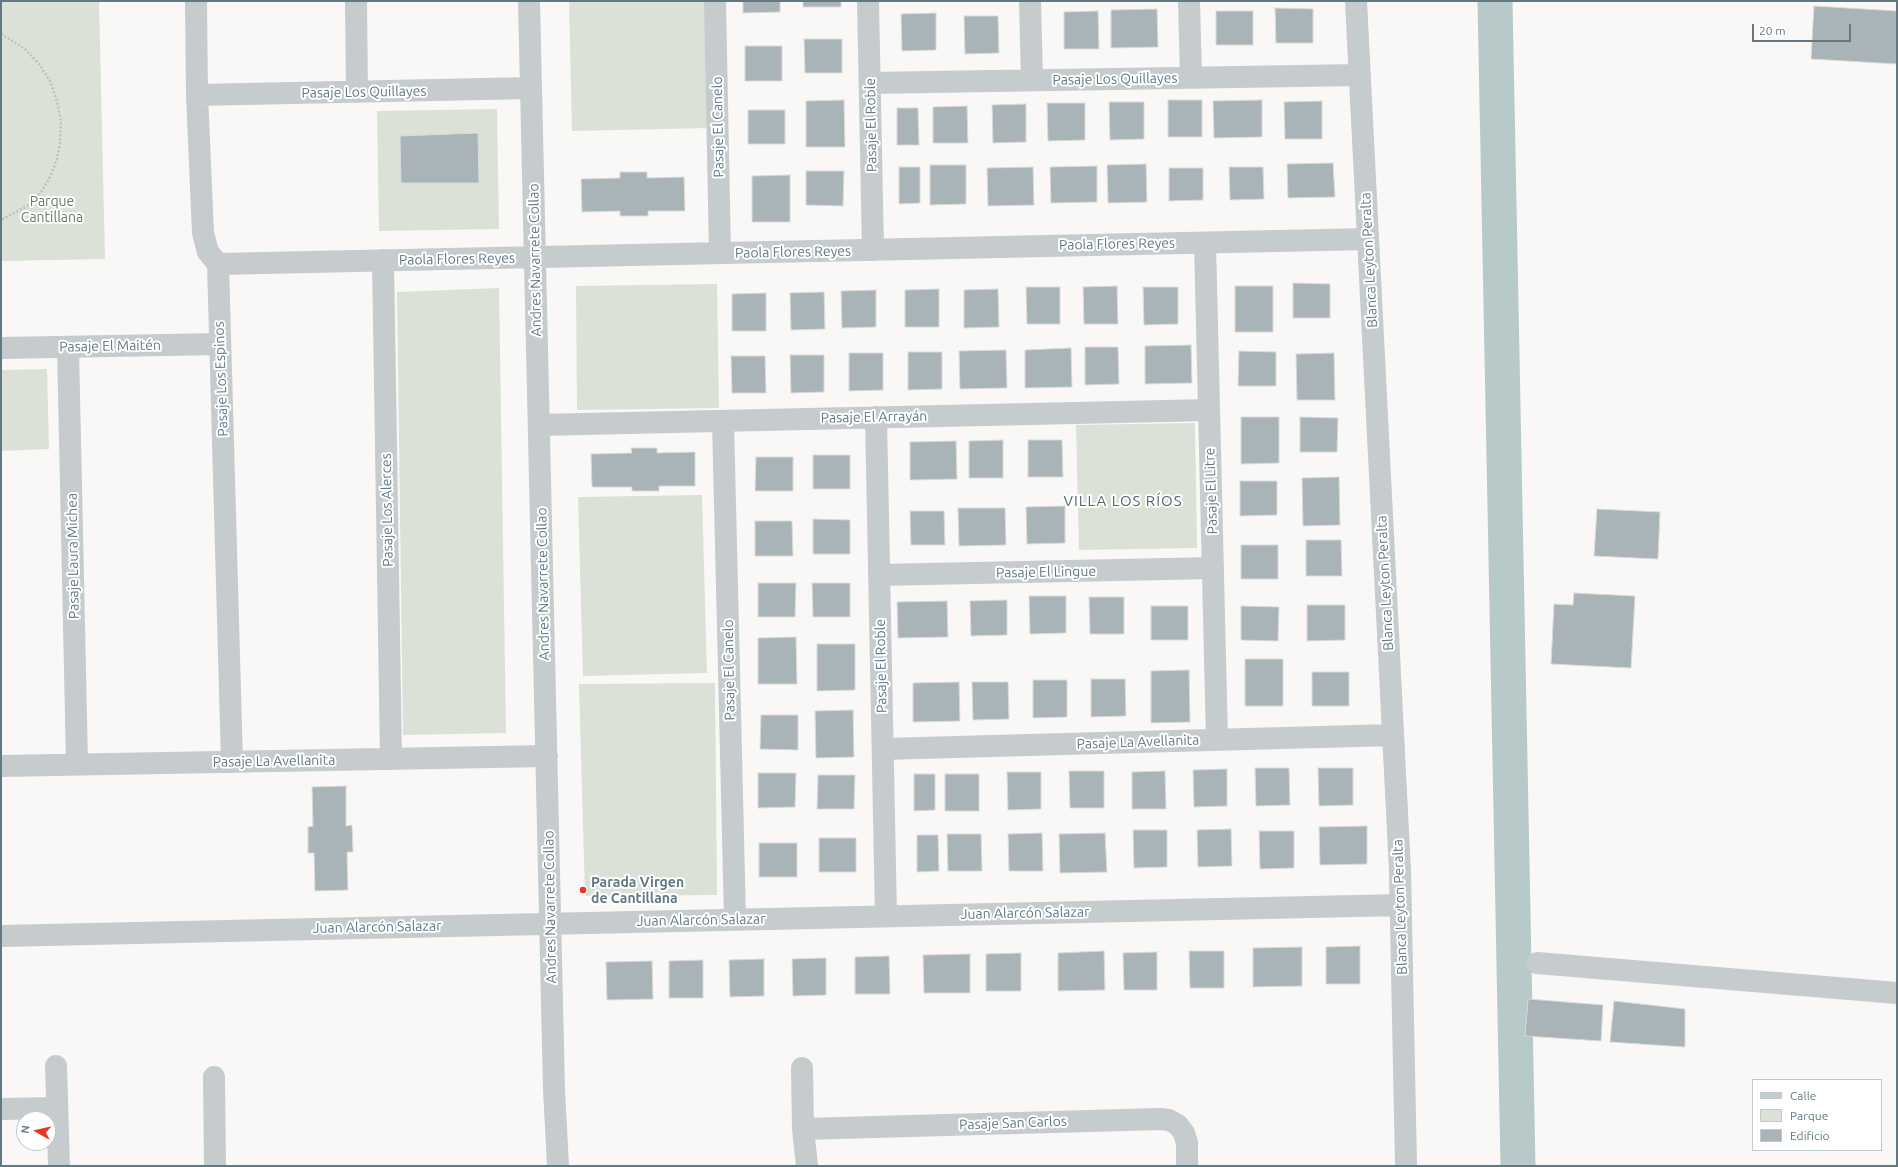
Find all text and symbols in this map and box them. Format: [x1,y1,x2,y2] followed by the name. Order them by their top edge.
[1754,16,1853,42] scale bar
[1759,24,1786,37] text: 20 m
[1052,70,1178,88] street label: Pasaje Los Quillayes
[709,76,727,178] street label: Pasaje El Canelo
[862,78,880,172] street label: Pasaje El Roble
[301,83,427,101] street label: Pasaje Los Quillayes
[525,183,545,337] street label: Andres Navarrete Collao
[1357,192,1381,328] street label: Blanca Leyton Peralta
[21,193,83,226] park label: Parque Cantillana
[1059,235,1175,253] street label: Paola Flores Reyes
[735,243,851,261] street label: Paola Flores Reyes
[399,250,515,268] street label: Paola Flores Reyes
[211,321,231,437] street label: Pasaje Los Espinos
[59,337,161,355] street label: Pasaje El Maitén
[821,408,927,426] street label: Pasaje El Arrayán
[1201,447,1221,535] street label: Pasaje El Litre
[378,453,396,567] street label: Pasaje Los Alerces
[1063,492,1183,510] district label: VILLA LOS RÍOS
[64,493,82,619] street label: Pasaje Laura Michea
[533,507,553,661] street label: Andres Navarrete Collao
[1373,515,1397,651] street label: Blanca Leyton Peralta
[996,563,1096,581] street label: Pasaje El Lingue
[720,619,738,721] street label: Pasaje El Canelo
[872,619,890,713] street label: Pasaje El Roble
[1076,731,1200,753] street label: Pasaje La Avellanita
[213,752,335,770] street label: Pasaje La Avellanita
[540,830,560,984] street label: Andres Navarrete Collao
[1389,839,1411,975] street label: Blanca Leyton Peralta
[591,874,684,906] place label: Parada Virgen de Cantillana
[578,885,588,895] marker: Parada Virgen de Cantillana
[960,903,1090,923] street label: Juan Alarcón Salazar
[636,910,766,930] street label: Juan Alarcón Salazar
[312,917,442,937] street label: Juan Alarcón Salazar
[1752,1079,1882,1151] legend
[1790,1089,1816,1102] text: Calle
[1790,1109,1828,1122] text: Parque
[16,1111,56,1151] north arrow
[959,1113,1067,1133] street label: Pasaje San Carlos
[19,1125,32,1134] text: N
[1790,1129,1830,1142] text: Edificio

